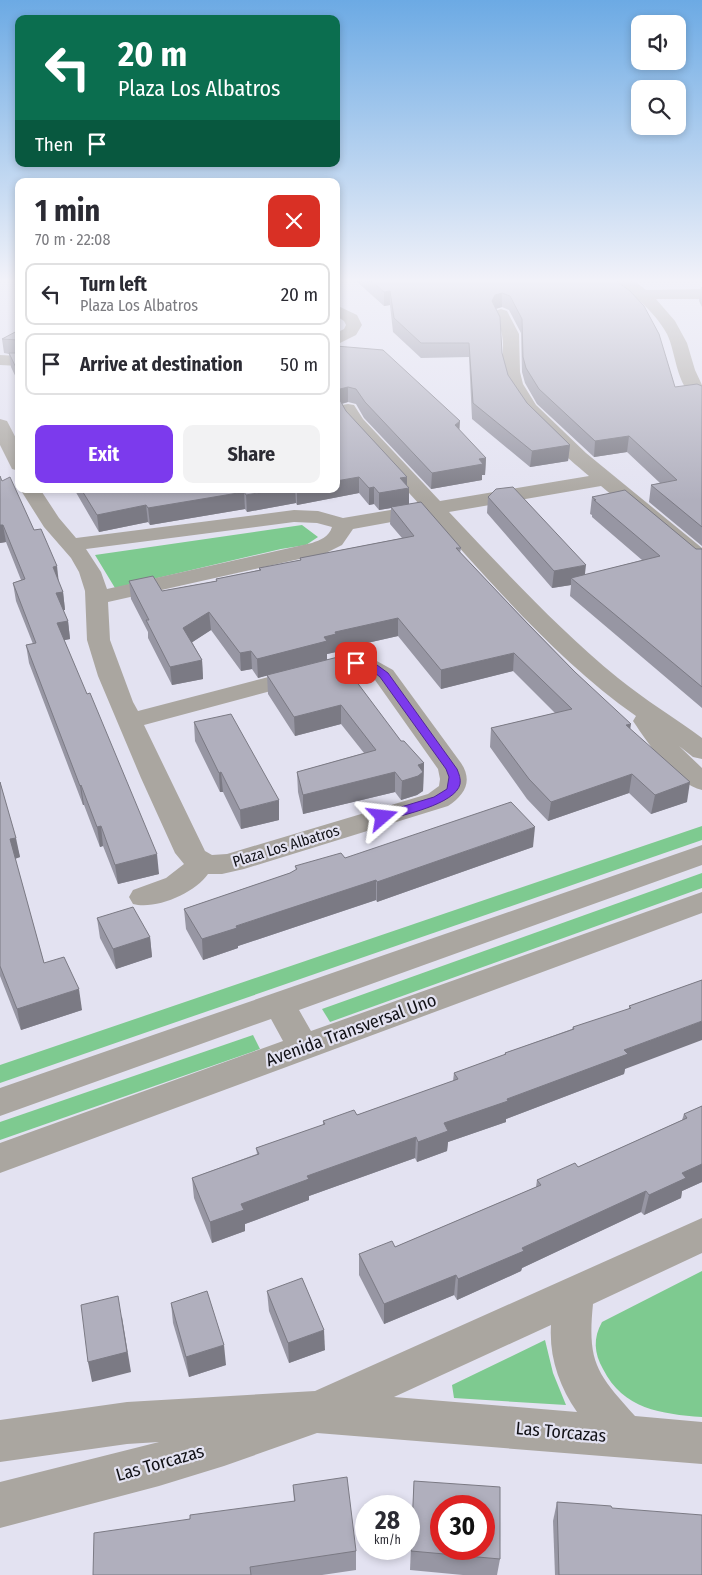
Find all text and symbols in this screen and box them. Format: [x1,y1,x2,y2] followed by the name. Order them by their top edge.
[631,15,686,135] map controls
[631,15,686,70] button: sound
[118,33,187,75] text: 20 m
[35,35,100,100] icon: left
[118,75,280,102] text: Plaza Los Albatros
[631,80,686,135] button: search
[83,130,111,158] icon: arrive
[35,133,73,156] text: Then
[35,193,100,229] text: 1 min
[268,195,320,247] button: close
[35,230,110,249] text: 70 m · 22:08
[80,273,147,296] text: Turn left
[37,280,65,308] icon: left
[281,283,318,306] text: 20 m
[80,296,198,315] text: Plaza Los Albatros
[37,350,65,378] icon: arrive
[80,353,243,376] text: Arrive at destination
[280,353,318,376] text: 50 m
[35,425,173,483] button: Exit
[183,425,320,483] button: Share
[335,642,377,684] pin
[342,649,370,677] icon: arrive
[356,790,408,842] position arrow
[230,821,342,871] street label: Plaza Los Albatros
[263,989,439,1071] street label: Avenida Transversal Uno
[515,1417,607,1447] street label: Las Torcazas
[113,1440,207,1486] street label: Las Torcazas
[430,1495,495,1560] speed limit sign: 30
[375,1506,400,1536] text: 28
[374,1533,401,1547] text: km/h

